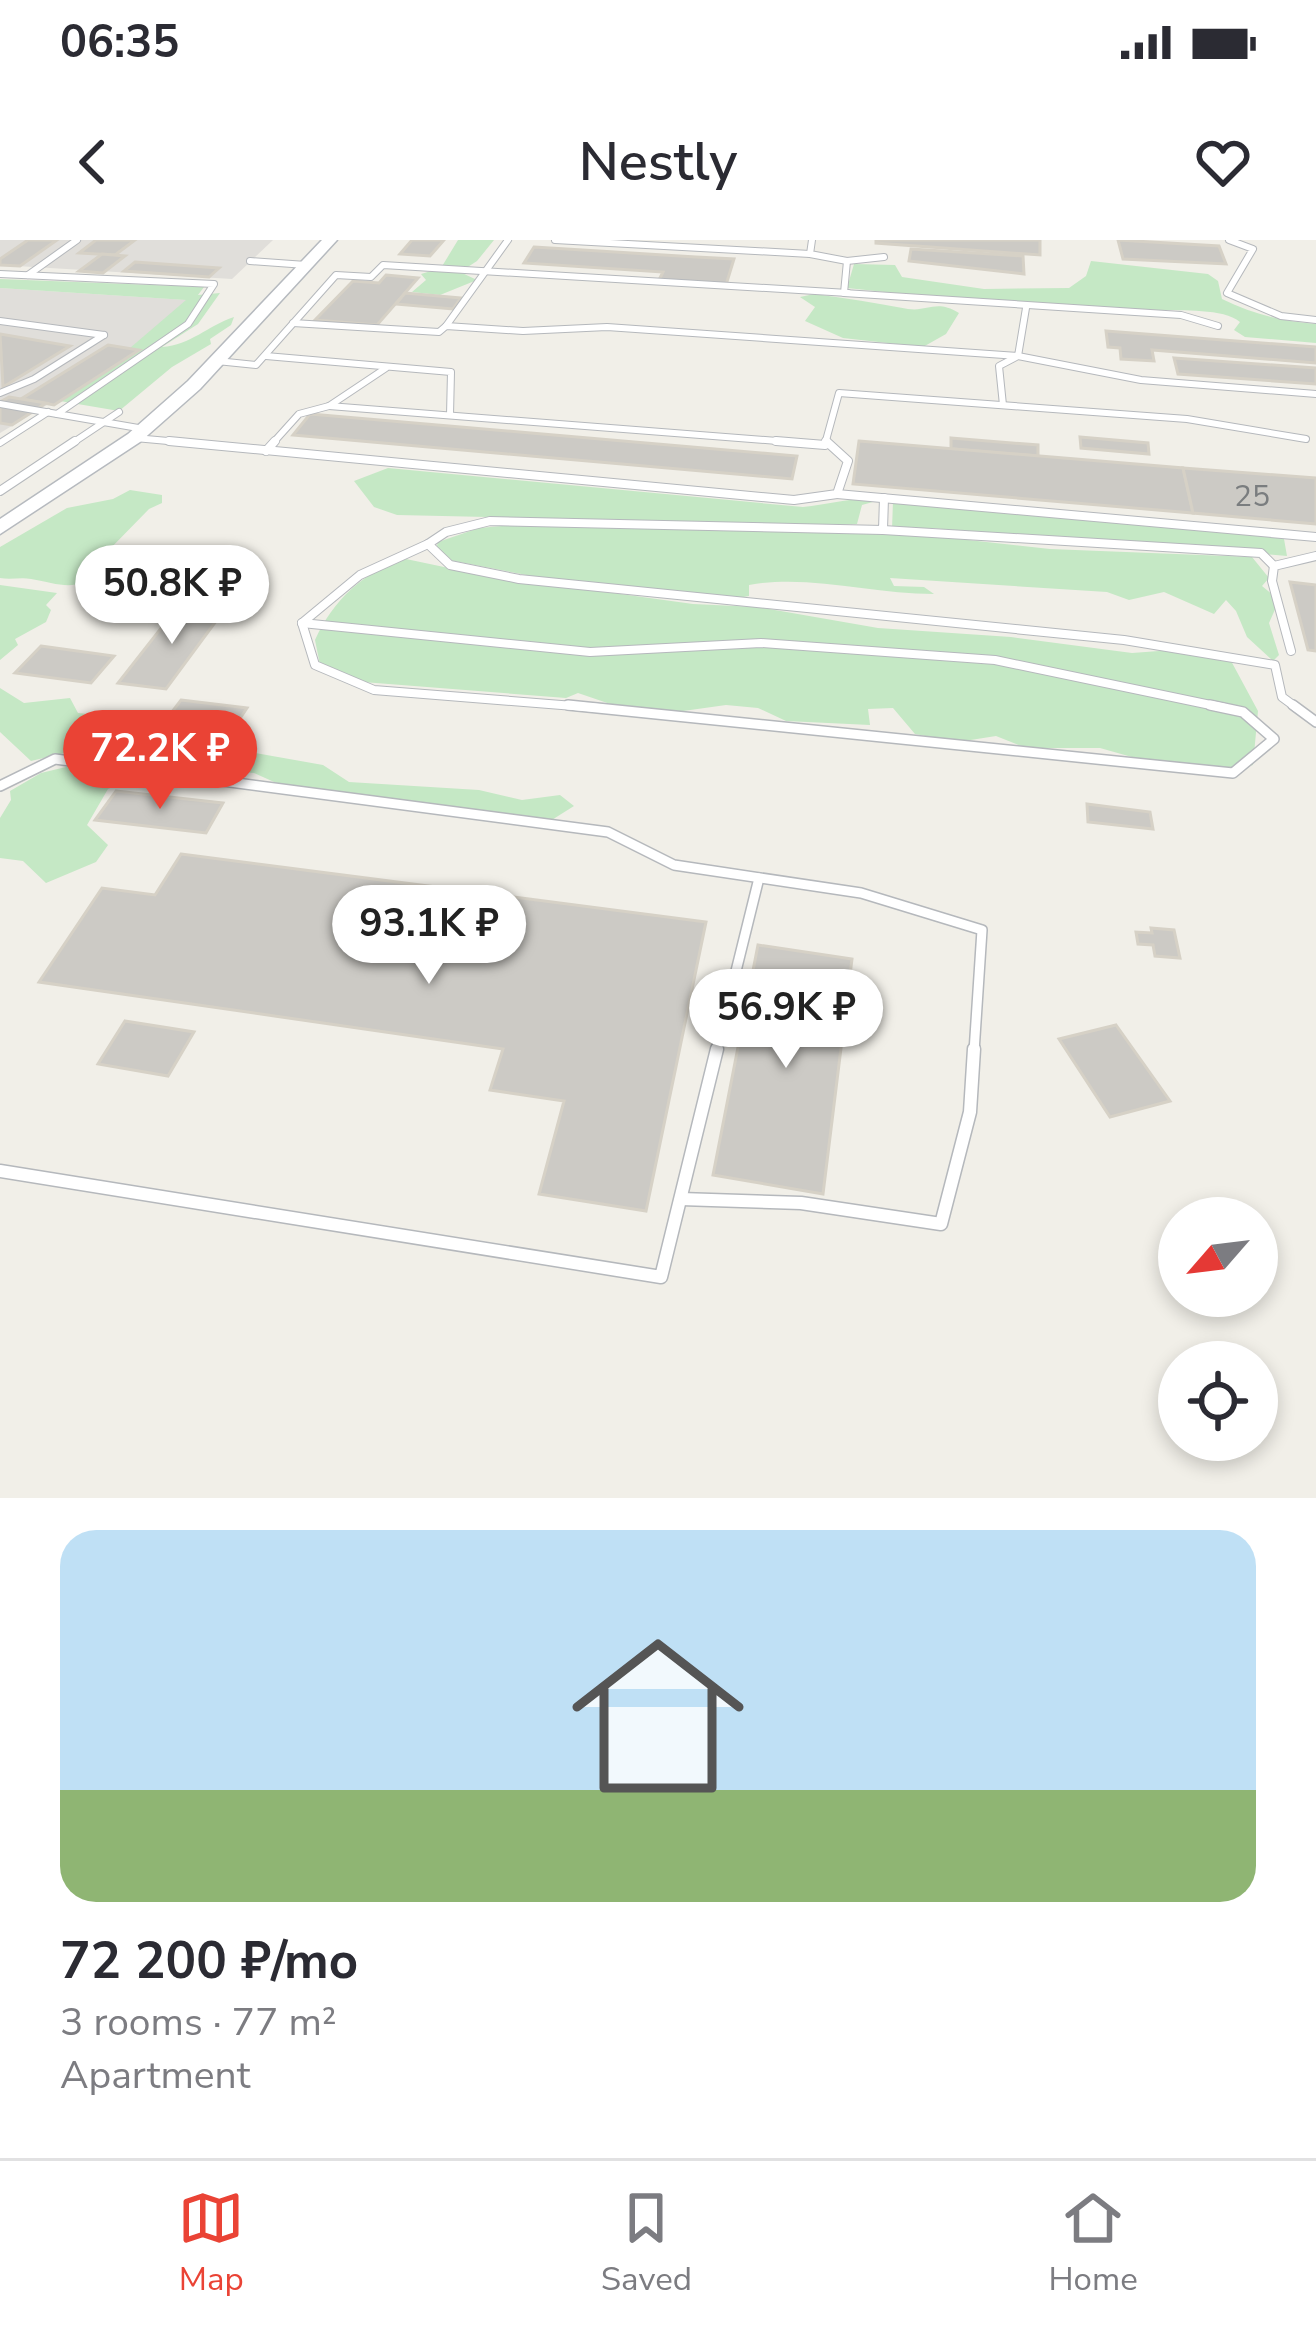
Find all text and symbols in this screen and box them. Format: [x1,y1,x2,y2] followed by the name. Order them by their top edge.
[60,12,179,73] text: 06:35
[579,125,737,199] text: Nestly
[60,129,126,195] icon: back
[1190,129,1256,195] icon: heart
[1234,476,1270,517] house number: 25
[61,545,283,647] pin: 50.8K ₽
[102,557,242,610] text: 50.8K ₽
[49,710,271,812] pin: 72.2K ₽
[90,722,230,775] text: 72.2K ₽
[318,885,540,987] pin: 93.1K ₽
[359,897,499,950] text: 93.1K ₽
[675,969,897,1071] pin: 56.9K ₽
[716,981,856,1034] text: 56.9K ₽
[1158,1197,1278,1317] north arrow
[1158,1197,1278,1461] map controls
[1158,1341,1278,1461] button: locate
[550,1608,766,1824] icon: home
[60,1926,358,1996] text: 72 200 ₽/mo
[60,1996,337,2049] text: 3 rooms · 77 m²
[60,2049,250,2102] text: Apartment
[178,2185,244,2302] tab: Map
[601,2185,692,2302] tab: Saved
[1048,2185,1138,2302] tab: Home

